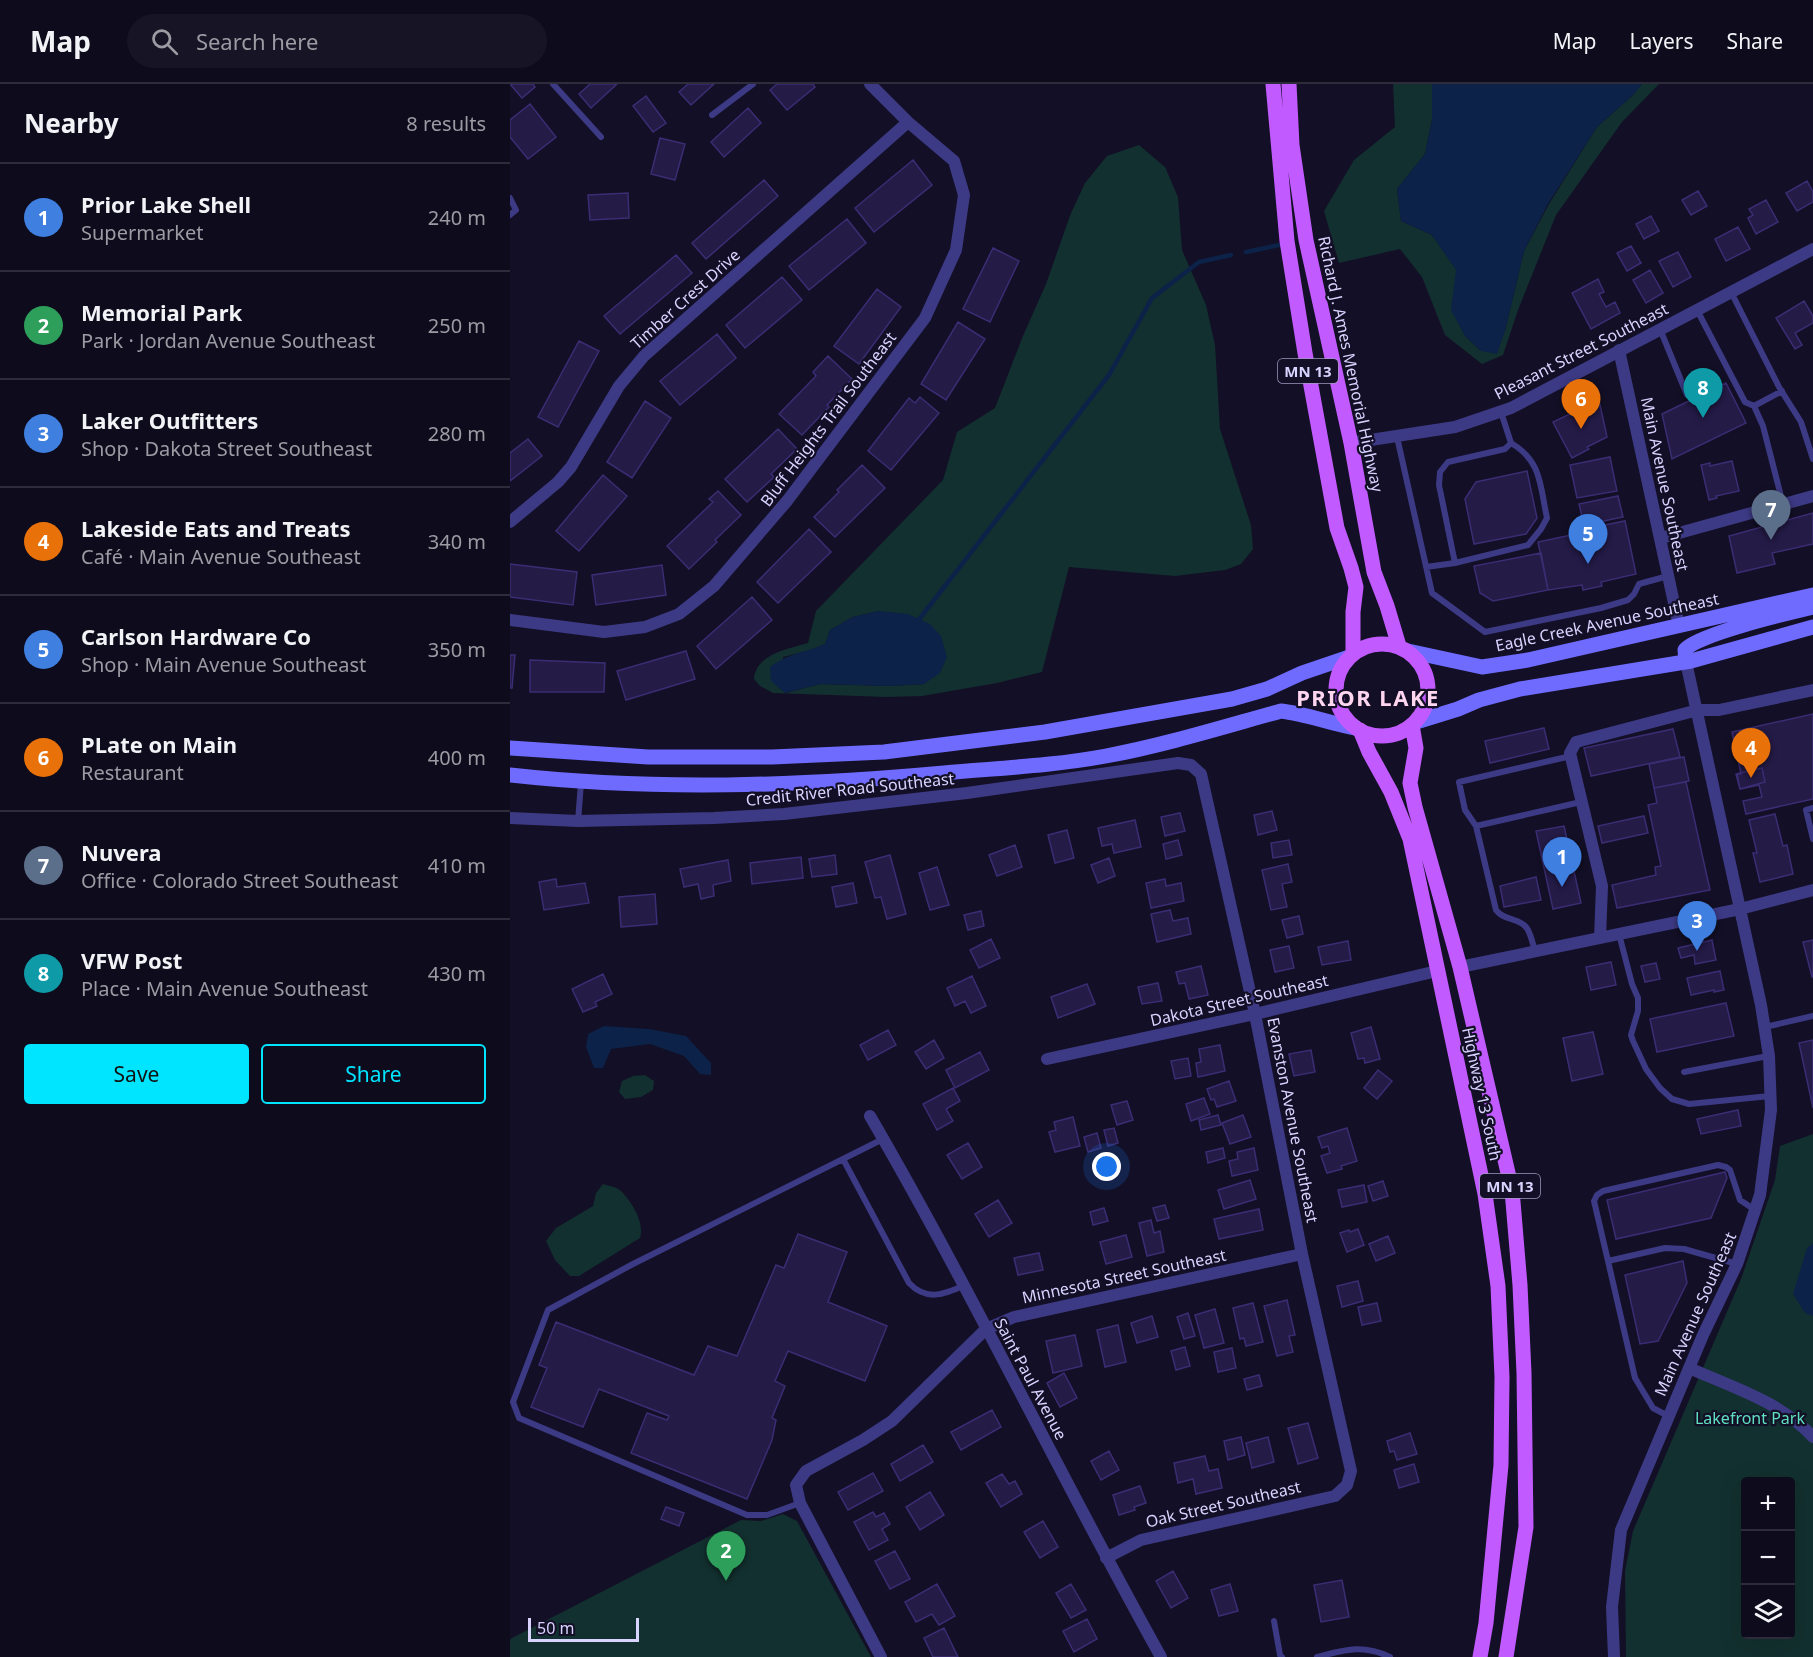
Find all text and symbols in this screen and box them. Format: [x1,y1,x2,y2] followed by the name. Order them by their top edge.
[127,14,547,68] search box
[30,22,91,60] text: Map
[148,25,181,58] icon: search
[196,26,318,56] text: Search here
[1553,27,1597,55] text: Map
[1630,27,1694,55] text: Layers
[1727,27,1783,55] text: Share
[24,105,119,141] text: Nearby
[406,110,486,137] text: 8 results
[81,189,251,219] text: Prior Lake Shell
[38,204,49,231] text: 1
[428,204,486,231] text: 240 m
[81,219,204,246] text: Supermarket
[1313,234,1389,495] street label: Richard J. Ames Memorial Highway
[626,244,744,354] street label: Timber Crest Drive
[81,297,242,327] text: Memorial Park
[1490,297,1672,405] street label: Pleasant Street Southeast
[38,312,49,339] text: 2
[428,312,486,339] text: 250 m
[81,327,375,354] text: Park · Jordan Avenue Southeast
[755,327,901,511] street label: Bluff Heights Trail Southeast
[1278,359,1338,383] road number: MN 13
[1684,368,1722,418] pin: 8
[1562,380,1600,429] pin: 6
[1636,395,1694,573] street label: Main Avenue Southeast
[81,405,258,435] text: Laker Outfitters
[38,420,49,447] text: 3
[428,420,486,447] text: 280 m
[81,435,372,462] text: Shop · Dakota Street Southeast
[1752,490,1790,540] pin: 7
[81,513,350,543] text: Lakeside Eats and Treats
[1568,514,1608,564] pin: 5
[38,528,49,555] text: 4
[428,528,486,555] text: 340 m
[81,543,361,570] text: Café · Main Avenue Southeast
[1493,587,1721,656] street label: Eagle Creek Avenue Southeast
[81,621,311,651] text: Carlson Hardware Co
[38,636,49,663] text: 5
[428,636,486,663] text: 350 m
[81,651,366,678] text: Shop · Main Avenue Southeast
[1296,682,1440,712] district label: PRIOR LAKE
[1732,728,1770,778] pin: 4
[81,729,237,759] text: PLate on Main
[38,744,49,771] text: 6
[428,744,486,771] text: 400 m
[81,759,184,786] text: Restaurant
[745,767,955,811] street label: Credit River Road Southeast
[81,837,161,867] text: Nuvera
[1542,838,1582,887] pin: 1
[38,852,49,879] text: 7
[428,852,486,879] text: 410 m
[81,867,398,894] text: Office · Colorado Street Southeast
[1678,902,1716,951] pin: 3
[81,945,182,975] text: VFW Post
[38,960,49,987] text: 8
[428,960,486,987] text: 430 m
[1148,969,1330,1031] street label: Dakota Street Southeast
[81,975,368,1002] text: Place · Main Avenue Southeast
[1262,1015,1324,1225] street label: Evanston Avenue Southeast
[1457,1025,1507,1163] street label: Highway 13 South
[24,1044,249,1104] button: Save
[261,1044,486,1104] button: Share
[1092,1152,1121,1181] your location
[1480,1174,1540,1198] road number: MN 13
[1649,1228,1741,1400] street label: Main Avenue Southeast
[1020,1244,1228,1308] street label: Minnesota Street Southeast
[990,1314,1072,1444] street label: Saint Paul Avenue
[1695,1407,1805,1429] park label: Lakefront Park
[1143,1475,1303,1533] street label: Oak Street Southeast
[1741,1477,1795,1639] map controls
[1741,1477,1795,1531] button: +
[1741,1531,1795,1585] button: −
[706,1532,746,1581] pin: 2
[1741,1585,1795,1639] button: layers
[528,1615,639,1642] scale bar
[537,1617,574,1639] text: 50 m

